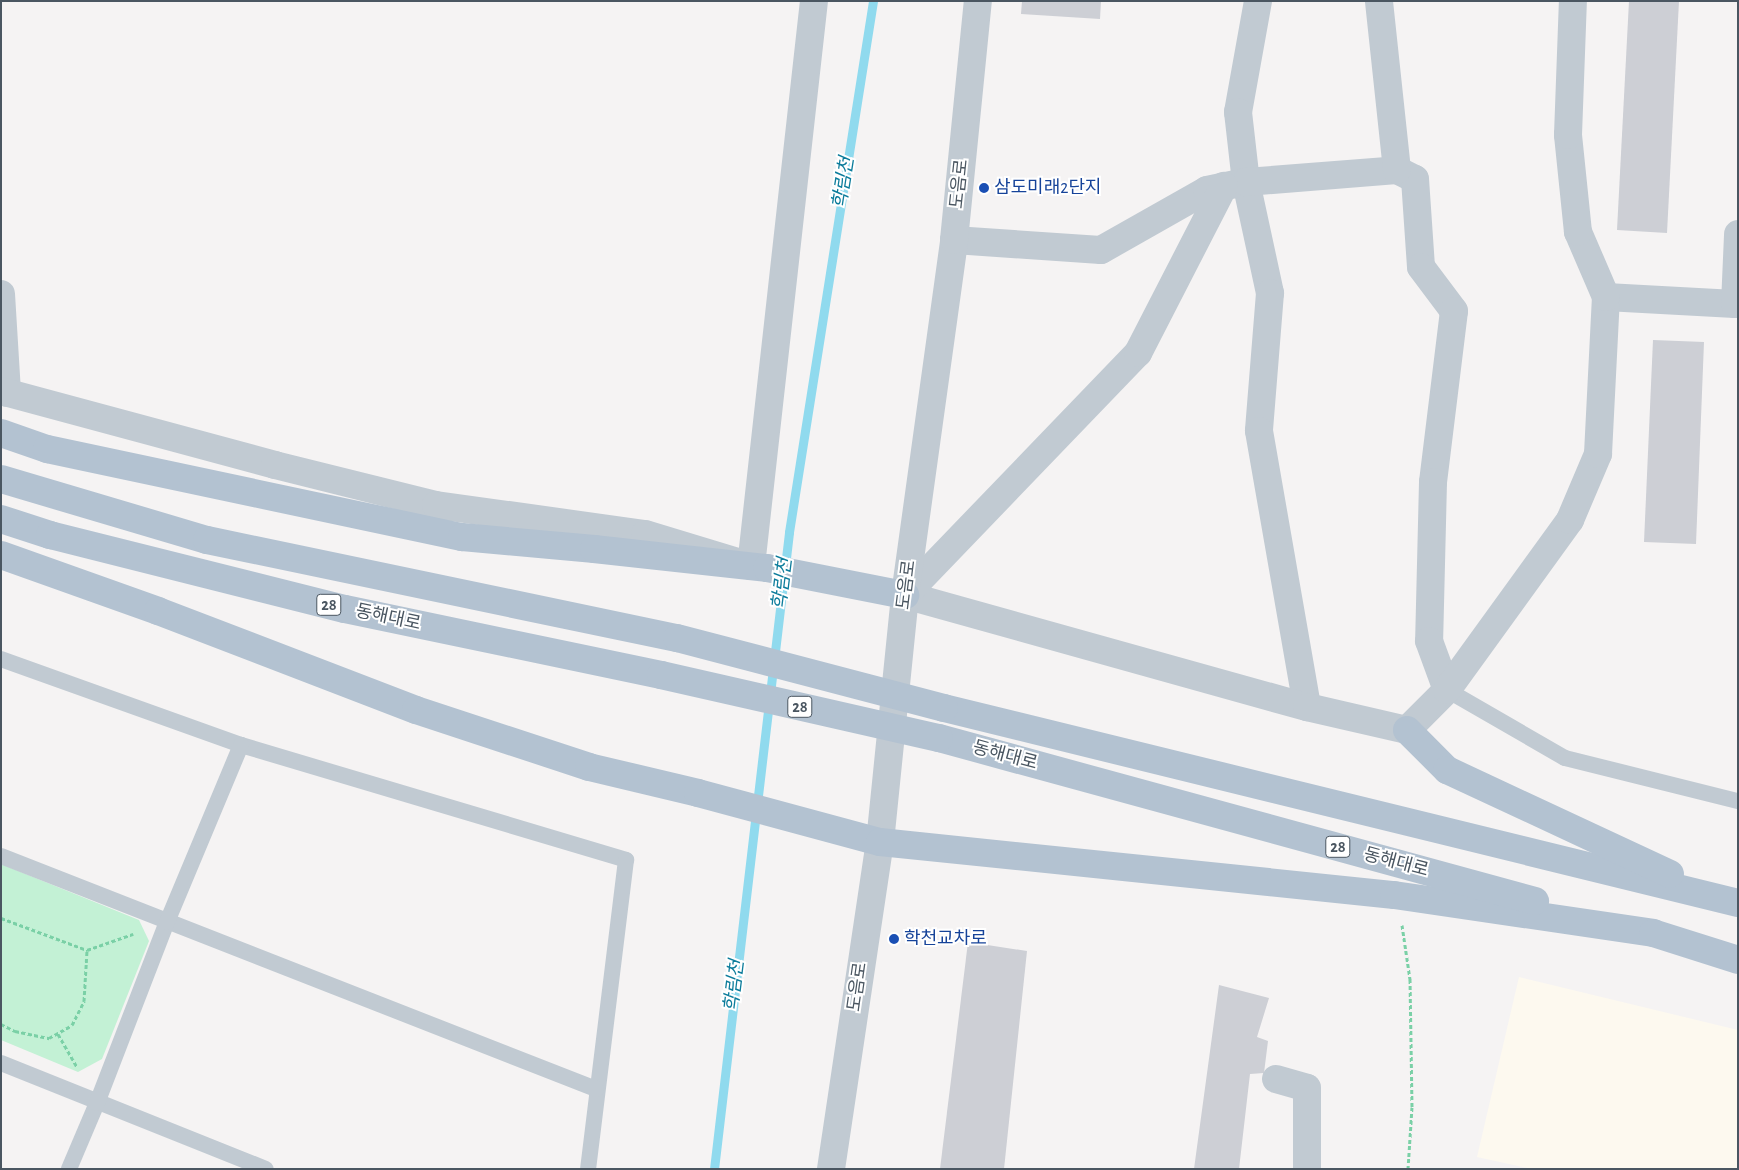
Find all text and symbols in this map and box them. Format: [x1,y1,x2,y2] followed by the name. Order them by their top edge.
[829,155,859,211] water label: 학림천
[947,158,973,210] street label: 도음로
[994,177,1102,199] place label: 삼도미래2단지
[978,182,990,194] marker: 삼도미래2단지
[768,557,798,611] water label: 학림천
[893,559,921,611] street label: 도음로
[315,592,343,618] road number: 28
[353,601,423,635] street label: 동해대로
[786,694,814,720] road number: 28
[970,737,1040,775] street label: 동해대로
[1324,834,1352,860] road number: 28
[1361,844,1431,882] street label: 동해대로
[904,928,987,950] place label: 학천교차로
[888,933,900,945] marker: 학천교차로
[720,959,750,1013] water label: 학림천
[844,961,872,1013] street label: 도음로

